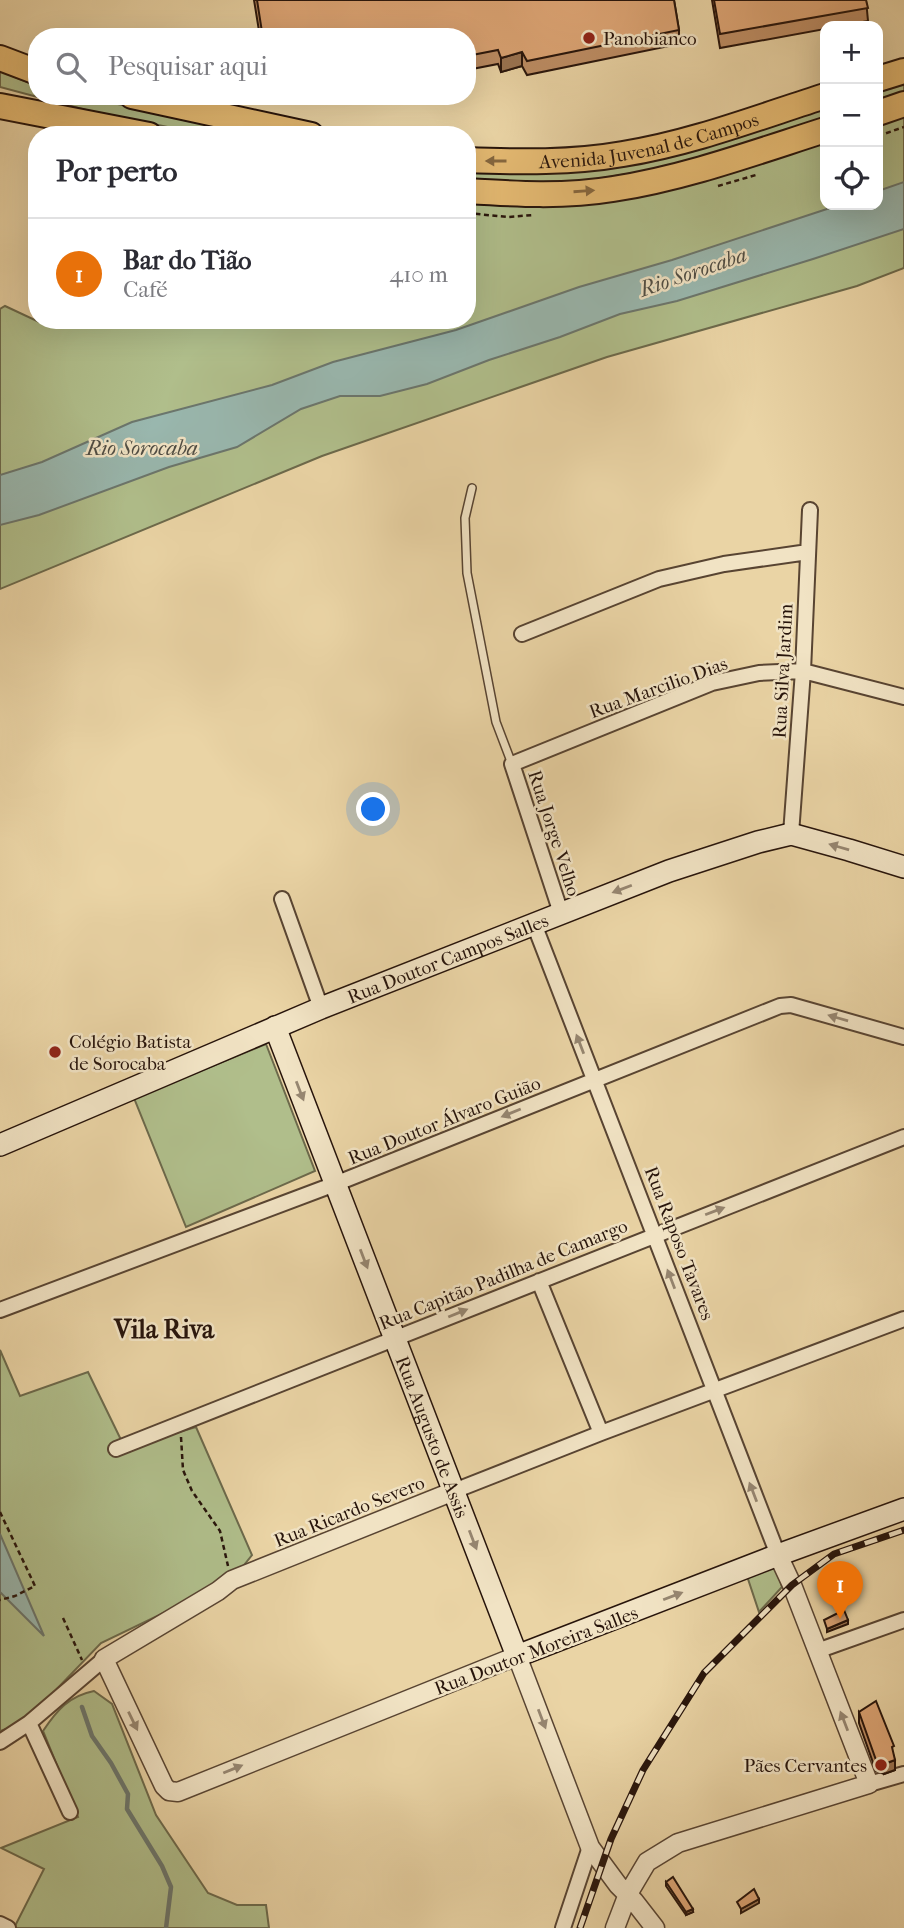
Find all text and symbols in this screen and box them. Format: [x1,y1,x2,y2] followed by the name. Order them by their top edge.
[820,21,883,210] map controls
[820,21,883,84] button: +
[28,28,476,105] search box
[603,28,697,50] place label: Panobianco
[581,30,597,46] marker: Panobianco
[52,48,90,86] icon: search
[108,51,268,82] text: Pesquisar aqui
[820,84,883,147] button: −
[538,109,761,173] street label: Avenida Juvenal de Campos
[820,147,883,210] button: locate
[56,154,178,189] text: Por perto
[485,155,507,167] one-way arrow
[574,185,596,196] one-way arrow
[634,242,750,302] water label: Rio Sorocaba
[123,245,251,276] text: Bar do Tião
[75,261,83,288] text: 1
[390,261,448,288] text: 410 m
[123,276,168,303] text: Café
[84,436,198,460] water label: Rio Sorocaba
[768,603,798,739] street label: Rua Silva Jardim
[586,653,731,723] street label: Rua Marcilio Dias
[523,768,585,899] street label: Rua Jorge Velho
[356,792,390,826] your location
[828,841,850,852] one-way arrow
[611,884,632,895] one-way arrow
[344,910,552,1009] street label: Rua Doutor Campos Salles
[828,1013,849,1023] one-way arrow
[69,1031,192,1075] place label: Colégio Batista de Sorocaba
[575,1034,586,1055] one-way arrow
[47,1044,63,1060] marker: Colégio Batista de Sorocaba
[345,1072,544,1170] street label: Rua Doutor Álvaro Guião
[294,1080,305,1101] one-way arrow
[501,1108,522,1119] one-way arrow
[640,1163,719,1323] street label: Rua Raposo Tavares
[705,1206,726,1217] one-way arrow
[376,1215,631,1335] street label: Rua Capitão Padilha de Camargo
[359,1248,370,1269] one-way arrow
[666,1269,677,1290] one-way arrow
[448,1307,469,1318] one-way arrow
[113,1314,215,1345] district label: Vila Riva
[391,1353,473,1521] street label: Rua Augusto de Assis
[271,1472,428,1552] street label: Rua Ricardo Severo
[748,1481,759,1502] one-way arrow
[467,1529,478,1550] one-way arrow
[817,1561,863,1619] pin: 1
[662,1591,683,1602] one-way arrow
[432,1602,641,1700] street label: Rua Doutor Moreira Salles
[536,1709,547,1730] one-way arrow
[838,1710,849,1731] one-way arrow
[128,1711,139,1731] one-way arrow
[744,1755,867,1777] place label: Pães Cervantes
[873,1757,889,1773] marker: Pães Cervantes
[223,1764,244,1775] one-way arrow

